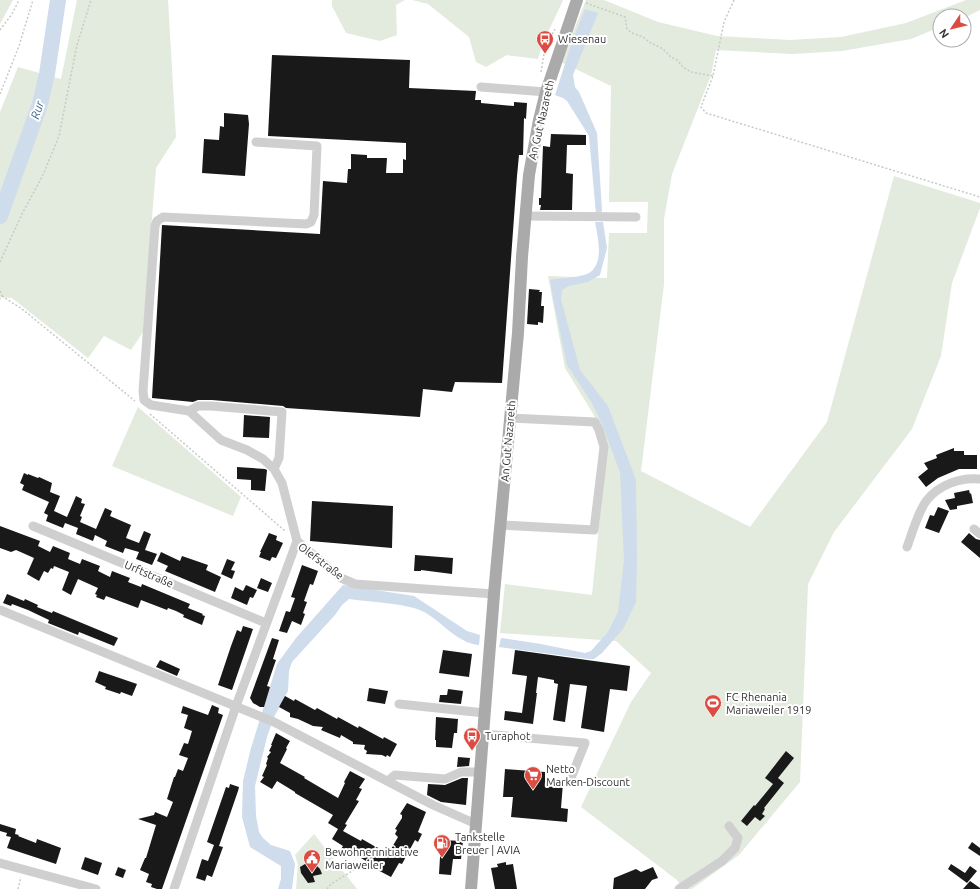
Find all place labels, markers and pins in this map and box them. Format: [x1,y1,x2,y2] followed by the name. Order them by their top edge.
[535,29,555,54] bus stop icon: Wiesenau
[558,33,606,45] place label: Wiesenau
[726,691,811,716] place label: FC Rhenania Mariaweiler 1919
[703,693,723,718] sports icon: FC Rhenania Mariaweiler 1919
[462,726,482,751] bus stop icon: Turaphot
[485,730,531,742] place label: Turaphot
[546,763,631,788] place label: Netto Marken-Discount
[523,765,543,790] supermarket icon: Netto Marken-Discount
[455,831,521,856] place label: Tankstelle Breuer | AVIA
[432,833,452,858] fuel station icon: Tankstelle Breuer | AVIA
[325,846,419,871] place label: Bewohnerinitiative Mariaweiler
[302,848,322,873] public building icon: Bewohnerinitiative Mariaweiler

